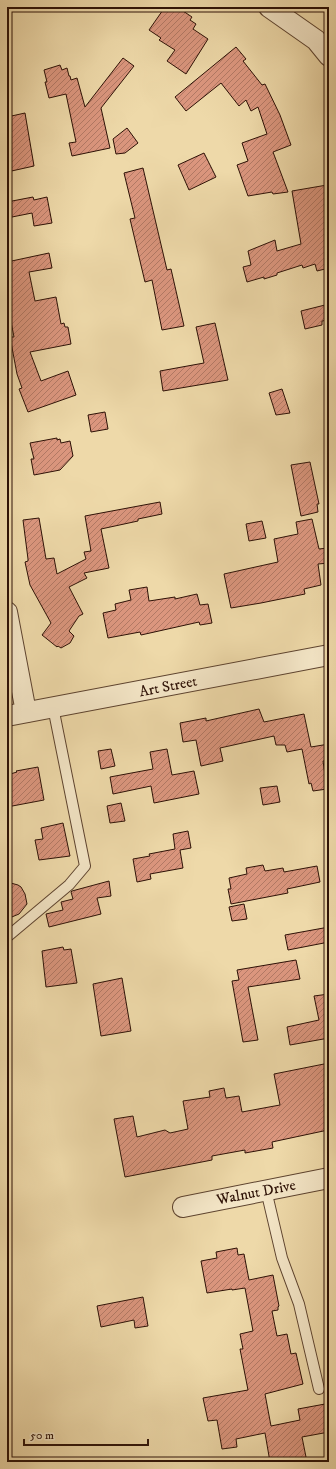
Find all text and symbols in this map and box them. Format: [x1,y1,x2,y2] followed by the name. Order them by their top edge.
[138,672,199,701] street label: Art Street
[214,1176,297,1210] street label: Walnut Drive
[24,1421,148,1447] scale bar
[30,1428,54,1443] text: 50 m

